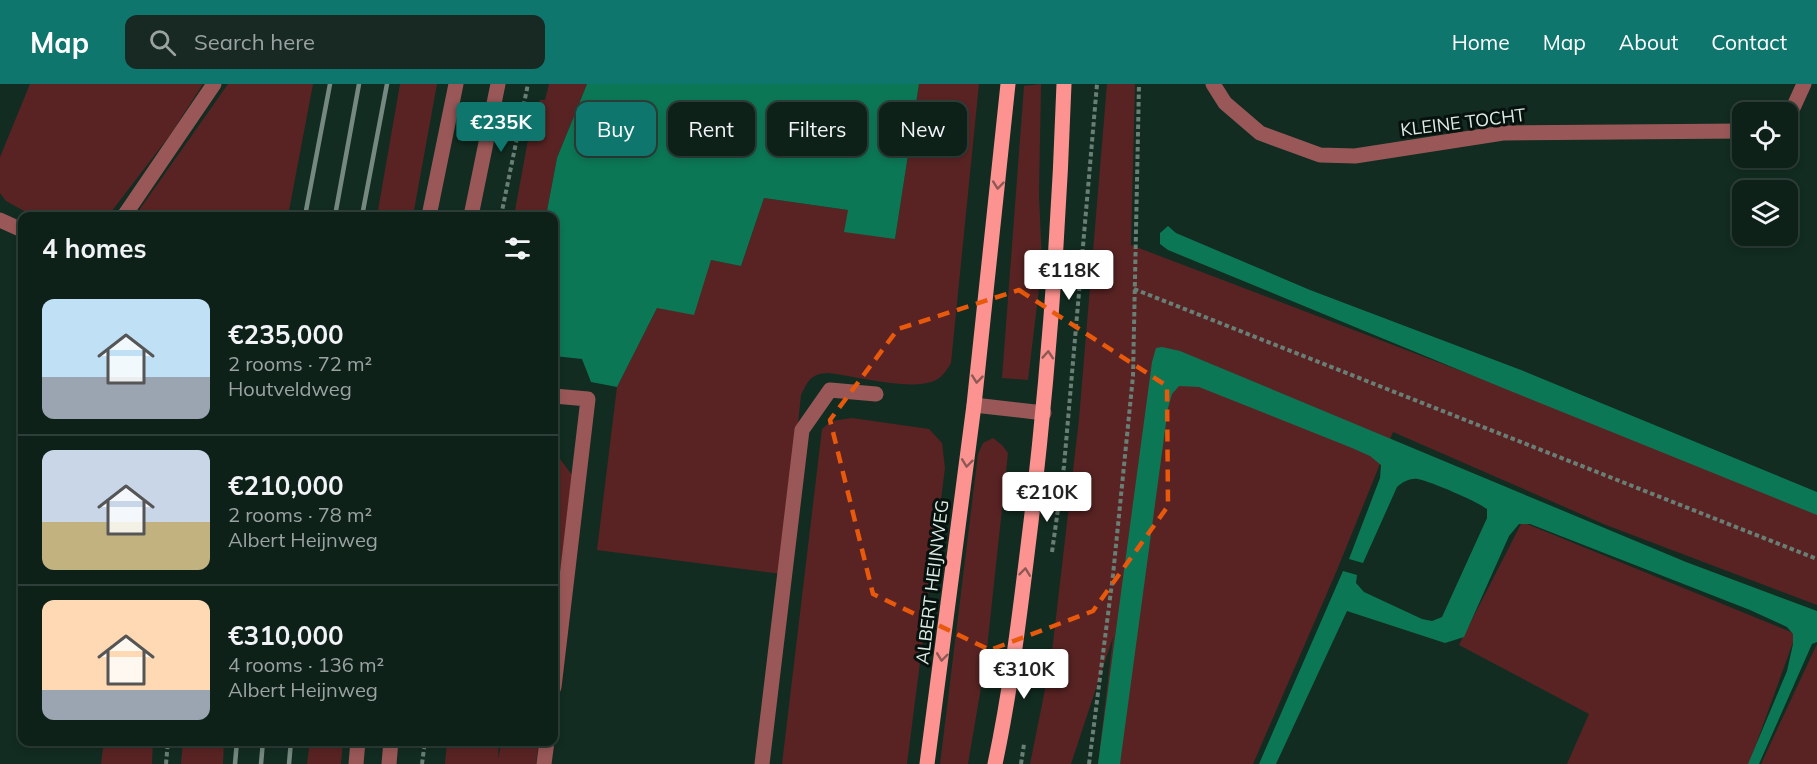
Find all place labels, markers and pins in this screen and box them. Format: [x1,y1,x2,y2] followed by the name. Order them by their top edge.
[459,102,543,153] pin: €235K
[1027,250,1111,301] pin: €118K
[1005,472,1089,523] pin: €210K
[982,649,1066,700] pin: €310K

